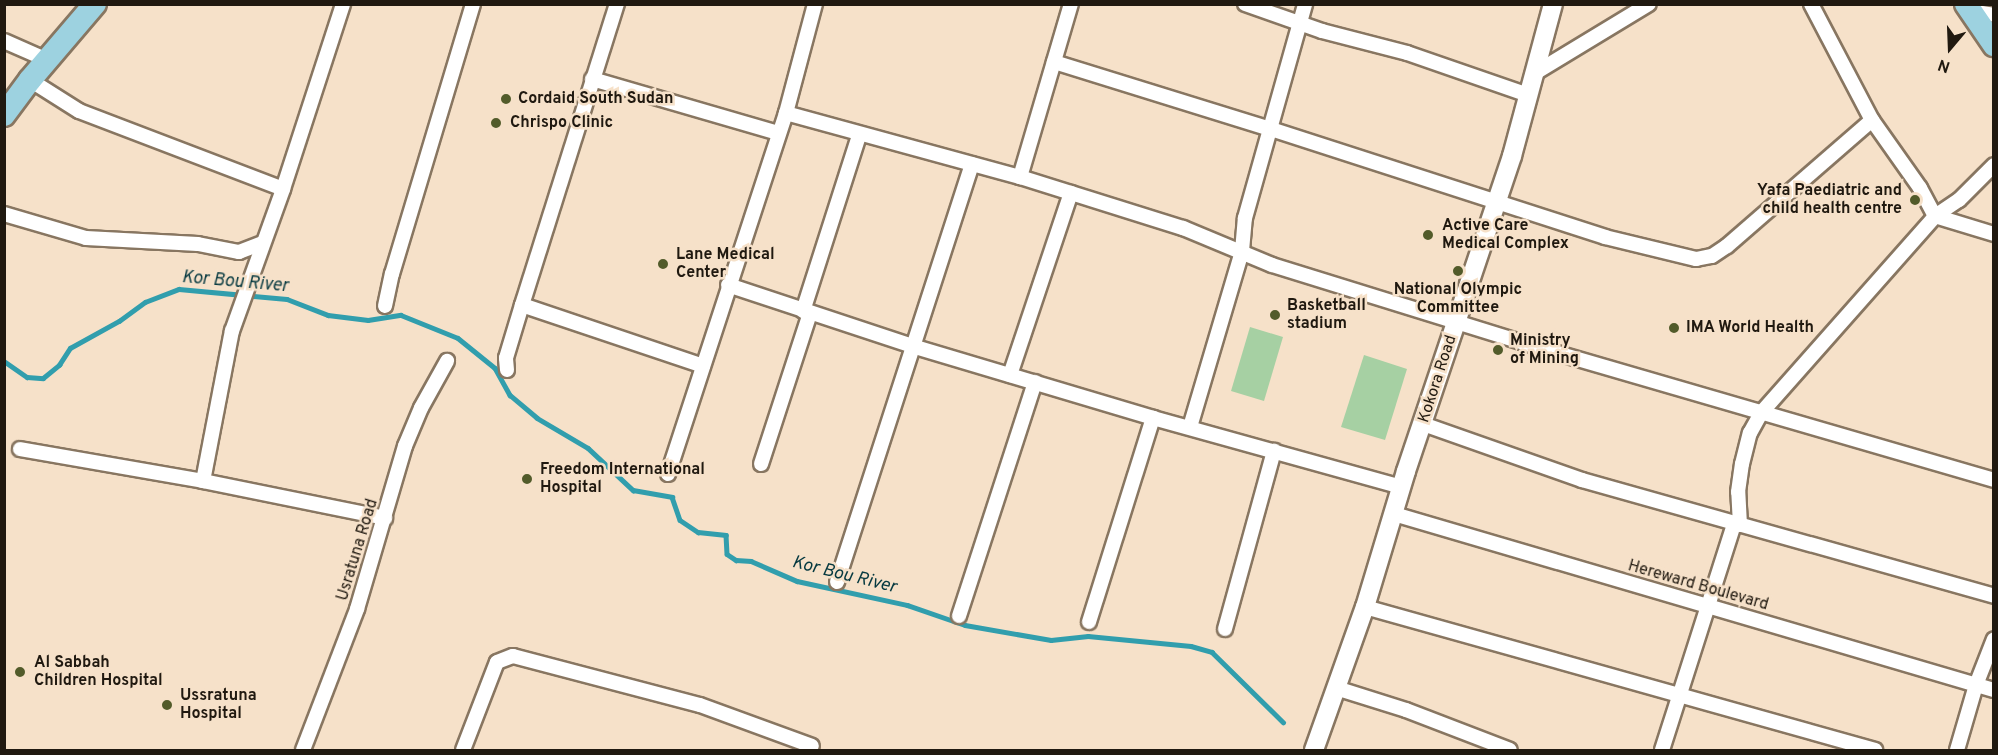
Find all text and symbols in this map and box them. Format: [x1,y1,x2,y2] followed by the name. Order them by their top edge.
[1920,18,1980,78] north arrow
[1935,54,1953,76] text: N
[518,89,674,109] place label: Cordaid South Sudan
[499,92,513,106] marker: Cordaid South Sudan
[510,113,613,133] place label: Chrispo Clinic
[487,114,505,132] marker: Chrispo Clinic
[1757,181,1902,219] place label: Yafa Paediatric and child health centre
[1906,191,1924,209] marker: Yafa Paediatric and child health centre
[1442,216,1569,254] place label: Active Care Medical Complex
[1419,226,1437,244] marker: Active Care Medical Complex
[676,245,775,283] place label: Lane Medical Center
[654,255,672,273] marker: Lane Medical Center
[1451,264,1465,278] marker: National Olympic Committee
[181,268,289,298] water label: Kor Bou River
[1394,280,1522,318] place label: National Olympic Committee
[1287,296,1366,334] place label: Basketball stadium
[1268,308,1282,322] marker: Basketball stadium
[1686,318,1815,338] place label: IMA World Health
[1667,321,1681,335] marker: IMA World Health
[1510,331,1579,369] place label: Ministry of Mining
[1415,333,1461,425] street label: Kokora Road
[1491,343,1505,357] marker: Ministry of Mining
[540,460,705,498] place label: Freedom International Hospital
[518,470,536,488] marker: Freedom International Hospital
[333,497,383,603] street label: Usratuna Road
[790,553,898,599] water label: Kor Bou River
[1626,557,1770,615] street label: Hereward Boulevard
[34,653,163,691] place label: Al Sabbah Children Hospital
[11,663,29,681] marker: Al Sabbah Children Hospital
[180,686,257,724] place label: Ussratuna Hospital
[158,696,176,714] marker: Ussratuna Hospital

